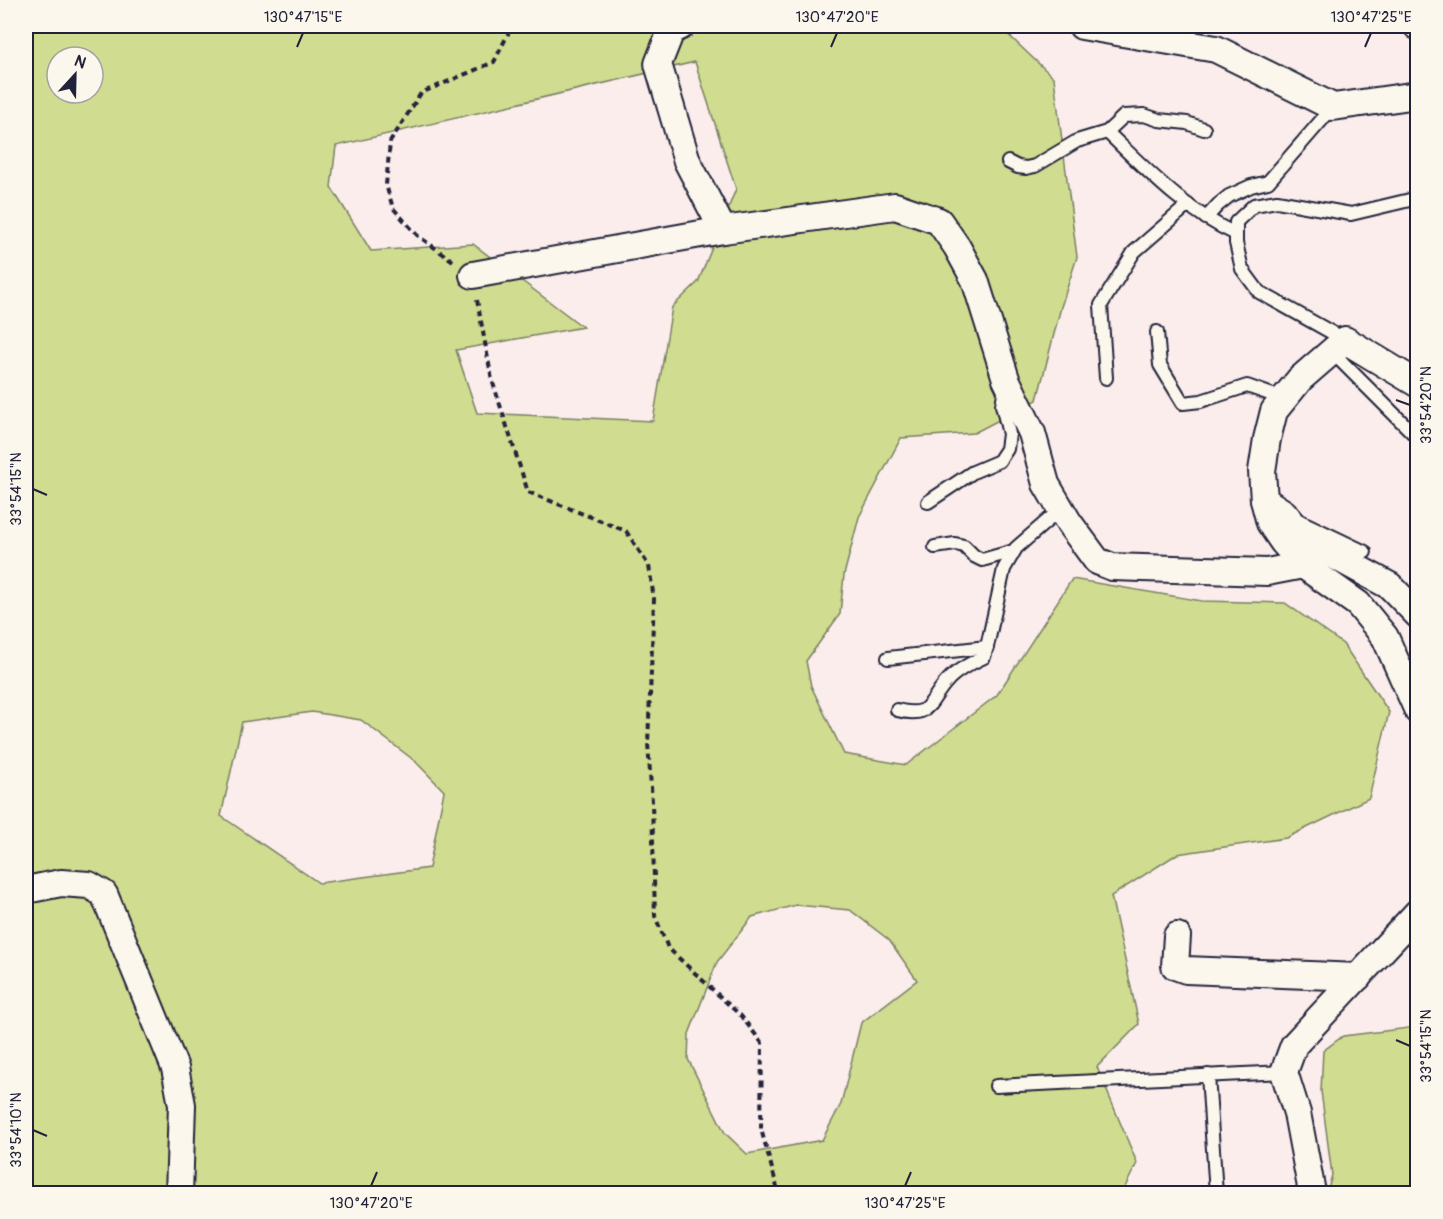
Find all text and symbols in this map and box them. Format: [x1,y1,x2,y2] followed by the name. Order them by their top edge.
[264,8,342,27] text: 130°47'15"E
[795,8,879,27] text: 130°47'20"E
[1330,8,1412,27] text: 130°47'25"E
[45,45,105,105] north arrow
[71,51,89,73] text: N
[1417,366,1436,444] text: 33°54'20"N
[7,452,26,526] text: 33°54'15"N
[1417,1009,1436,1083] text: 33°54'15"N
[7,1092,26,1168] text: 33°54'10"N
[329,1194,413,1213] text: 130°47'20"E
[864,1194,946,1213] text: 130°47'25"E

